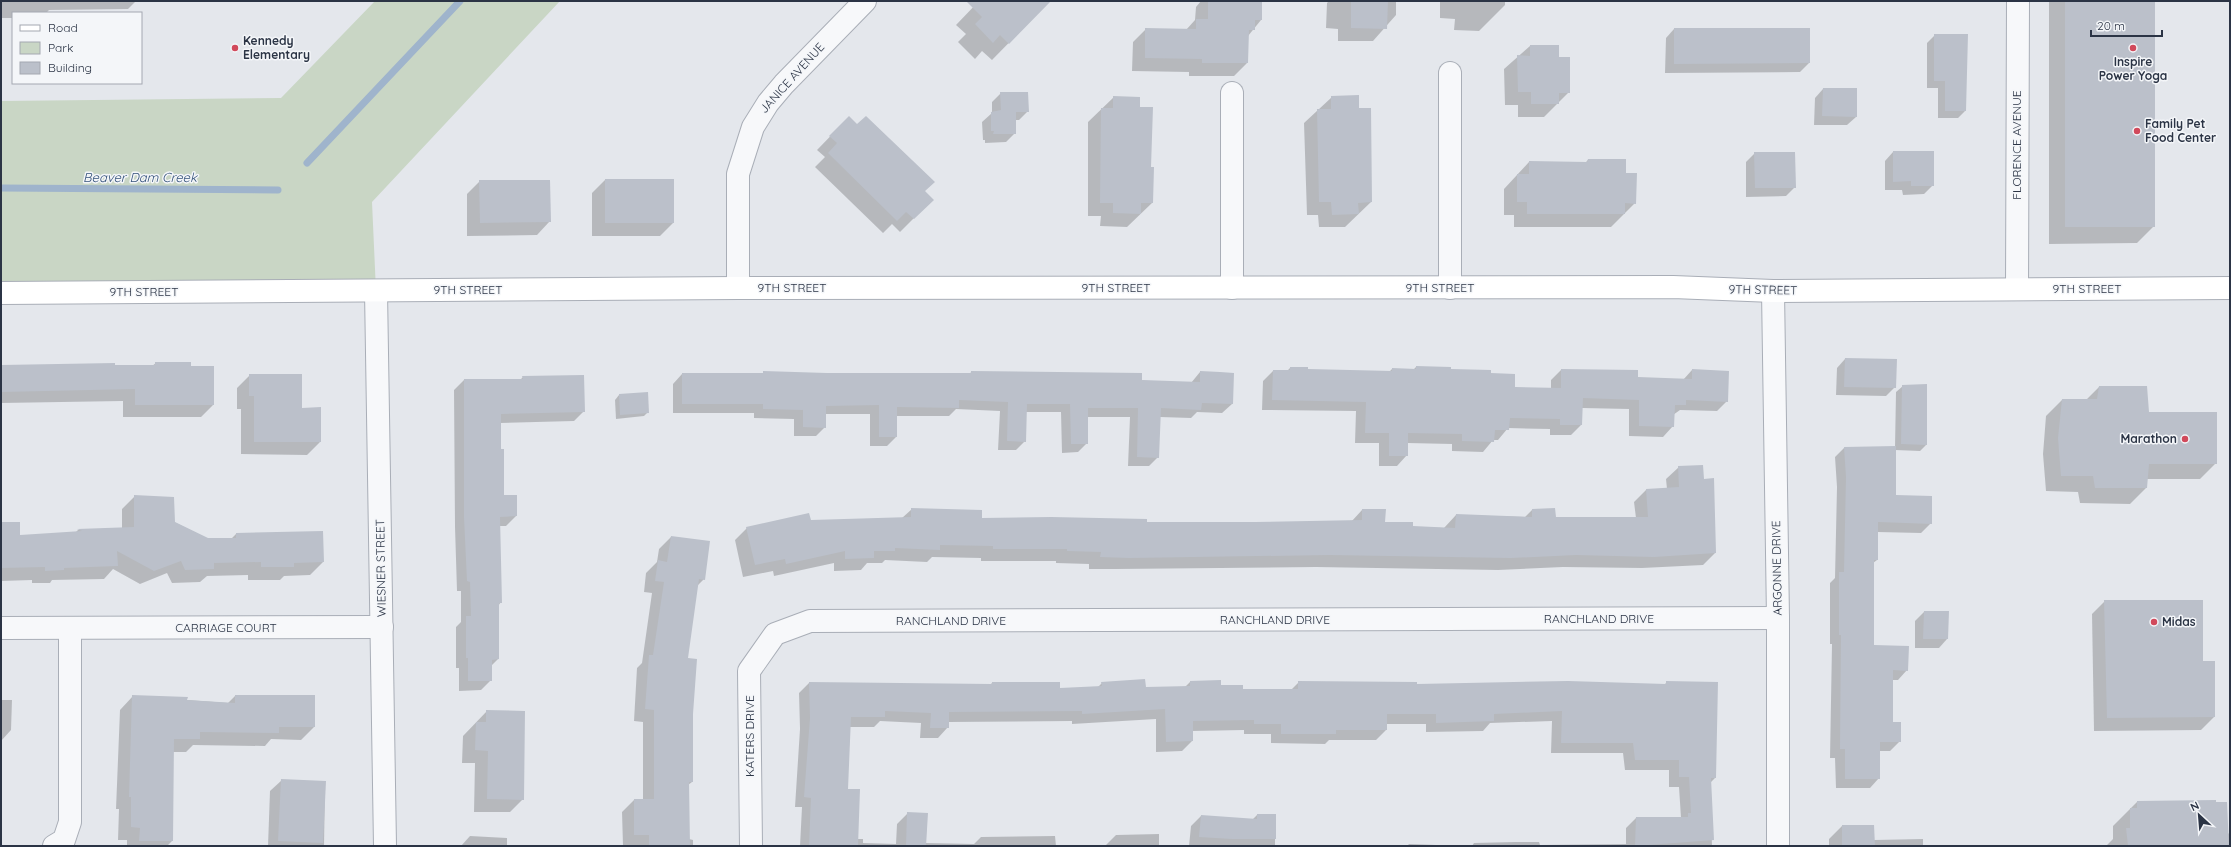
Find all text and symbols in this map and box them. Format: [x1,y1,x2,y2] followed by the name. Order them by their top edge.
[12,12,142,84] legend
[2091,12,2162,38] scale bar
[2097,18,2125,33] text: 20 m
[48,20,78,35] text: Road
[243,33,310,62] place label: Kennedy Elementary
[756,39,827,116] street label: JANICE AVENUE
[48,40,73,55] text: Park
[230,43,240,53] marker: Kennedy Elementary
[2128,43,2138,53] marker: Inspire Power Yoga
[2099,54,2167,83] place label: Inspire Power Yoga
[48,60,92,75] text: Building
[2009,90,2024,200] street label: FLORENCE AVENUE
[2145,116,2216,145] place label: Family Pet Food Center
[2132,126,2142,136] marker: Family Pet Food Center
[83,169,198,185] water label: Beaver Dam Creek
[758,280,826,295] street label: 9TH STREET
[1082,280,1150,295] street label: 9TH STREET
[1406,280,1474,295] street label: 9TH STREET
[1728,281,1798,298] street label: 9TH STREET
[2053,281,2121,296] street label: 9TH STREET
[434,282,502,297] street label: 9TH STREET
[110,284,178,299] street label: 9TH STREET
[2120,431,2177,446] place label: Marathon
[2180,434,2190,444] marker: Marathon
[372,519,389,617] street label: WIESNER STREET
[1768,520,1785,616] street label: ARGONNE DRIVE
[1544,611,1654,626] street label: RANCHLAND DRIVE
[1220,612,1330,627] street label: RANCHLAND DRIVE
[896,613,1006,628] street label: RANCHLAND DRIVE
[2162,614,2196,629] place label: Midas
[2149,617,2159,627] marker: Midas
[175,620,277,635] street label: CARRIAGE COURT
[742,695,757,777] street label: KATERS DRIVE
[2179,795,2219,835] north arrow
[2188,798,2201,814] text: N

